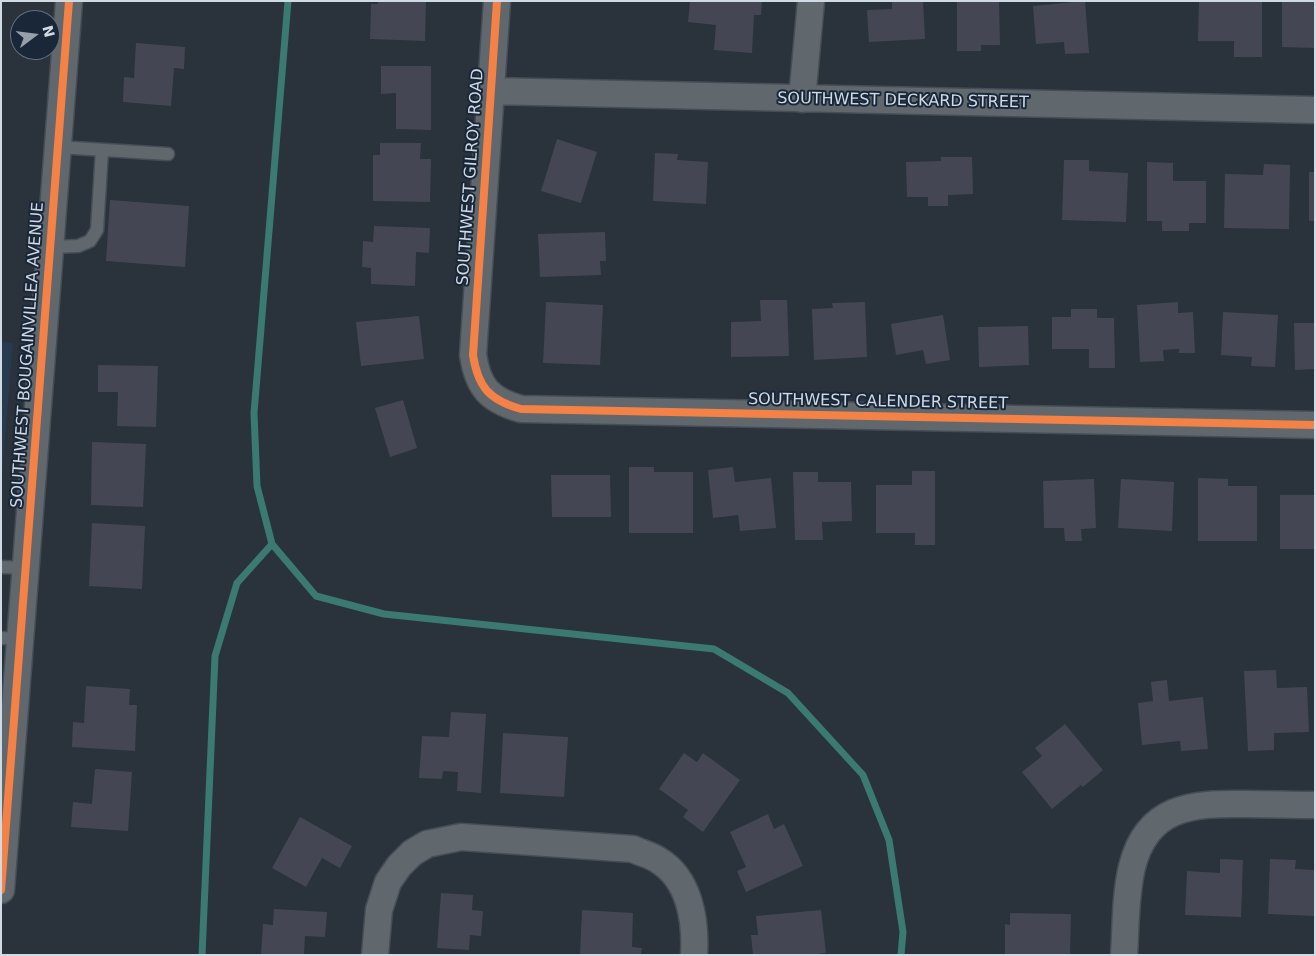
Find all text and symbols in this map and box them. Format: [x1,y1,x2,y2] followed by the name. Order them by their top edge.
[10,10,60,60] north arrow
[39,24,58,39] text: N
[454,68,488,286] street label: SOUTHWEST GILROY ROAD
[777,89,1029,113] street label: SOUTHWEST DECKARD STREET
[8,201,48,509] street label: SOUTHWEST BOUGAINVILLEA AVENUE
[748,390,1008,414] street label: SOUTHWEST CALENDER STREET

